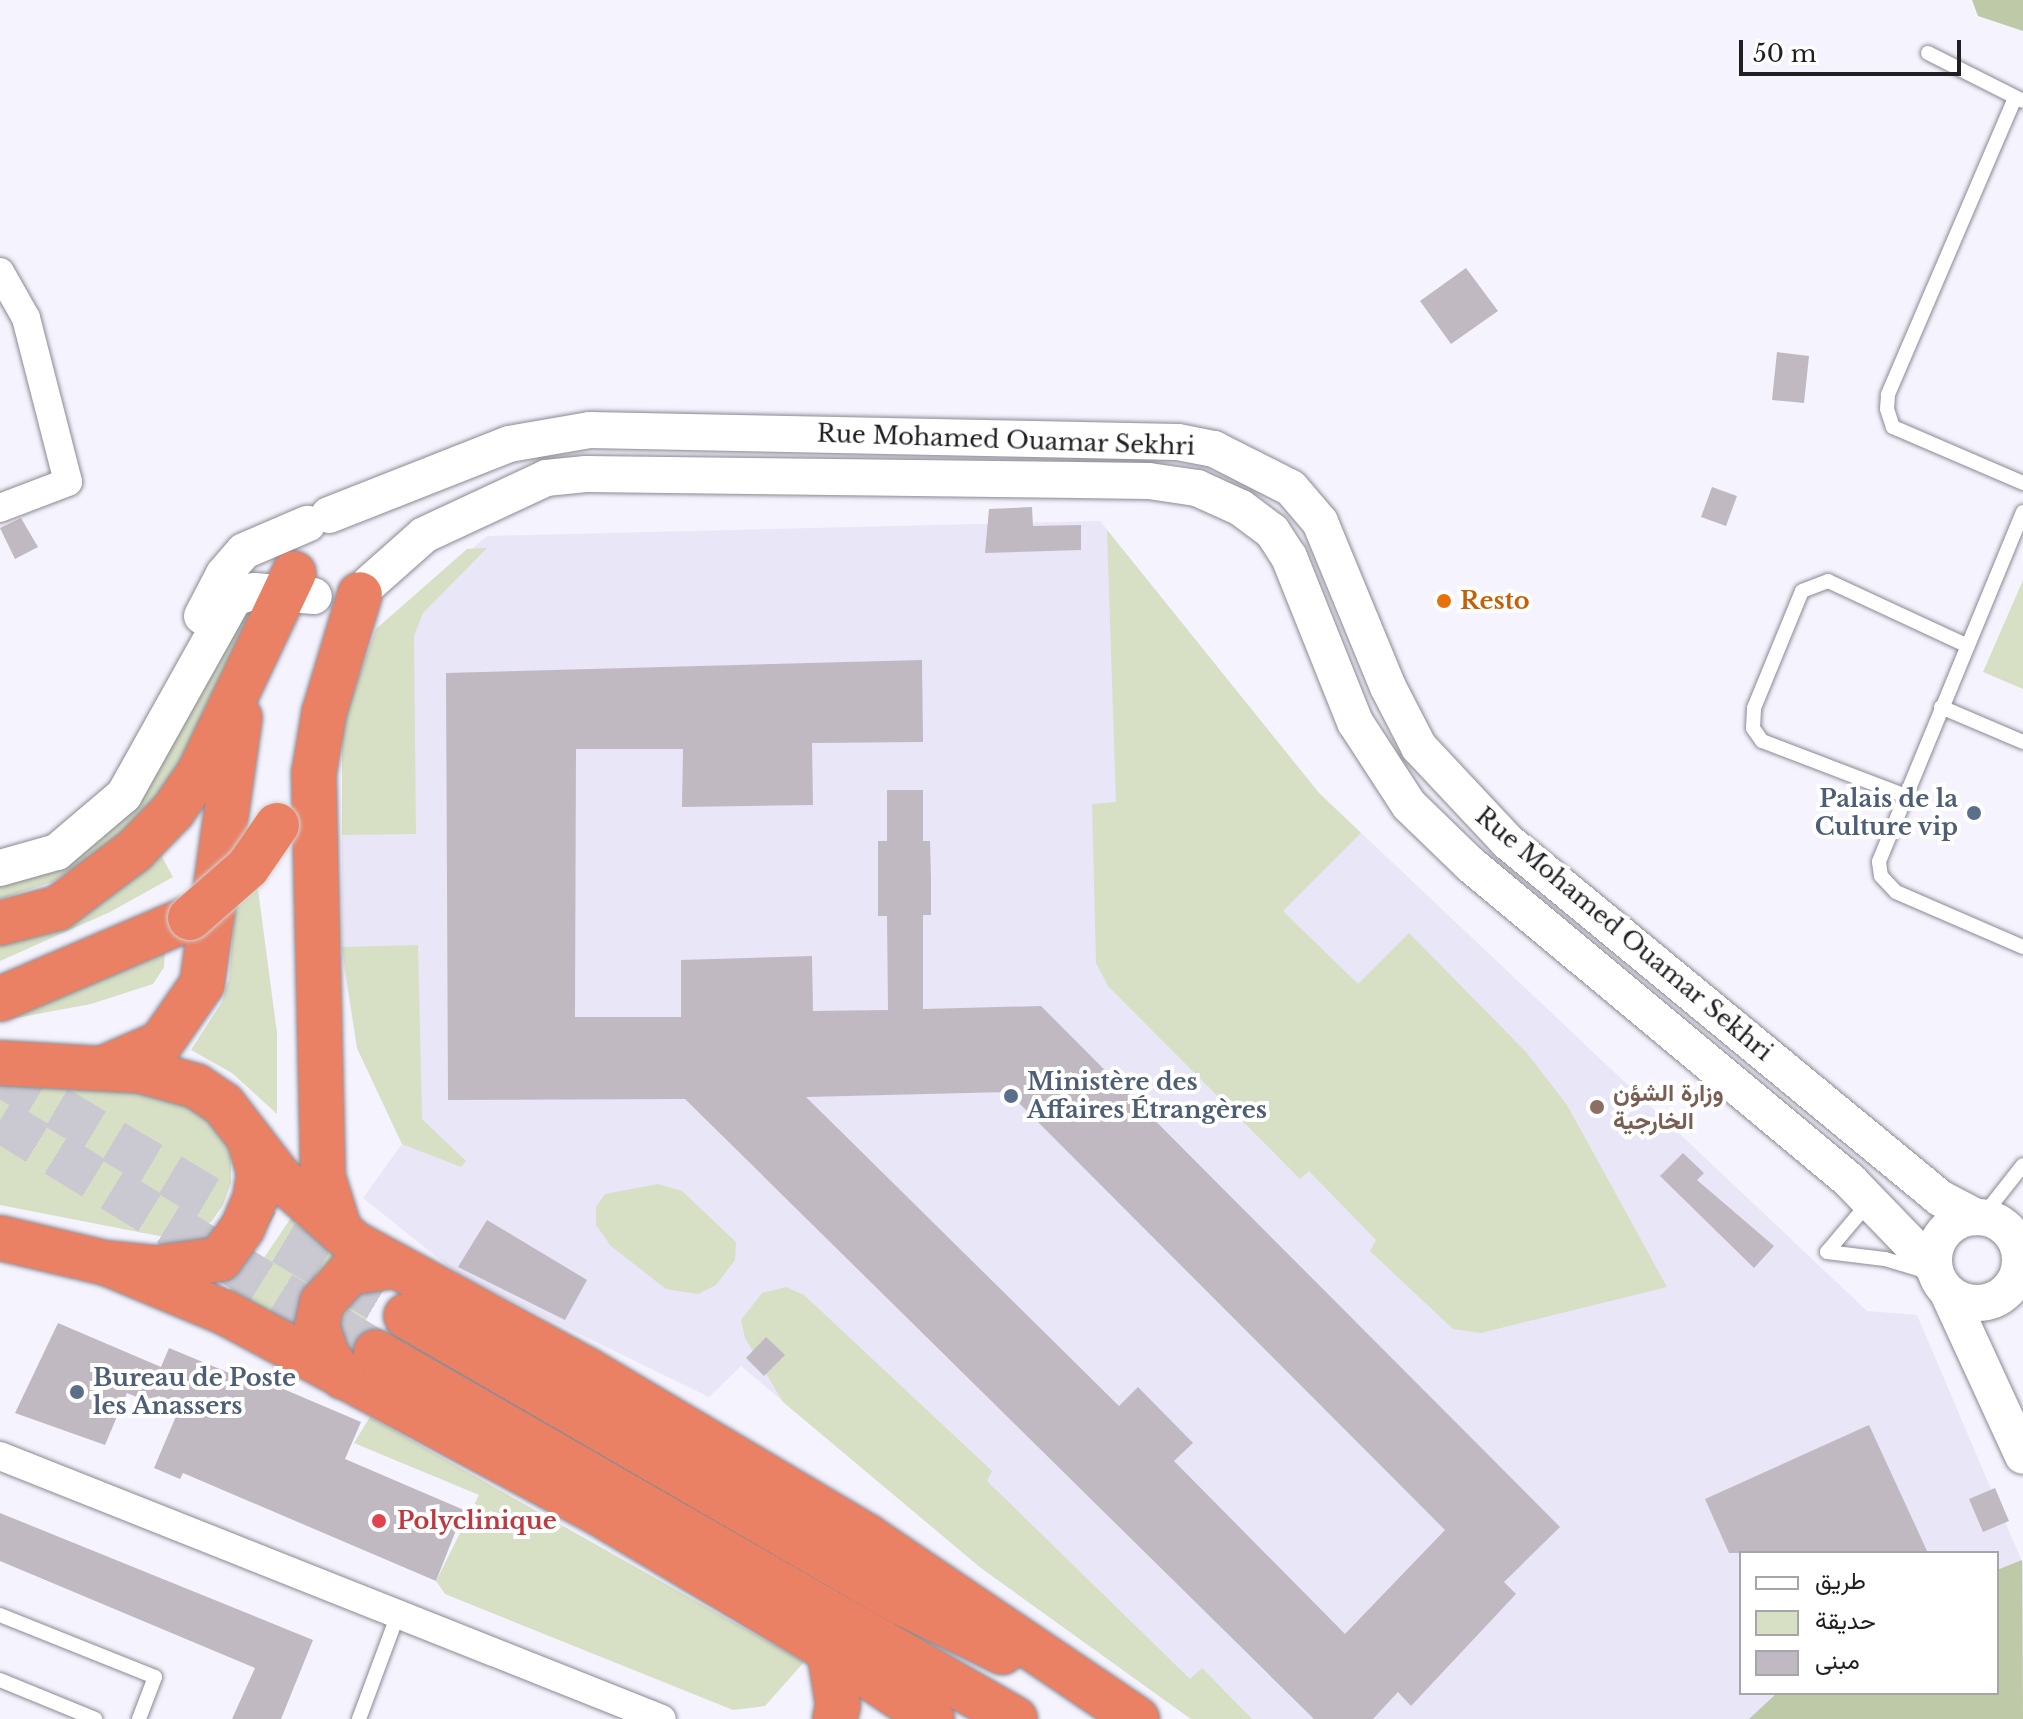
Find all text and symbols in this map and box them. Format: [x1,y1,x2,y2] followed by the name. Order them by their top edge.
[1743,24,1965,74] scale bar
[1753,39,1816,68] text: 50 m
[816,419,1196,461] street label: Rue Mohamed Ouamar Sekhri
[1460,587,1530,615] place label: Resto
[1435,592,1453,610] marker: Resto
[1814,785,1958,841] place label: Palais de la Culture vip
[1470,801,1778,1067] street label: Rue Mohamed Ouamar Sekhri
[1965,804,1983,822] marker: Palais de la Culture vip
[1027,1068,1267,1124] place label: Ministère des Affaires Étrangères
[1613,1079,1724,1135] place label: وزارة الشؤن الخارجية
[1002,1087,1020,1105] marker: Ministère des Affaires Étrangères
[1588,1098,1606,1116] marker: وزارة الشؤن الخارجية
[93,1364,296,1420] place label: Bureau de Poste les Anassers
[68,1383,86,1401] marker: Bureau de Poste les Anassers
[397,1507,557,1535] place label: Polyclinique
[368,1510,390,1532] marker: Polyclinique
[1739,1551,1999,1695] legend
[1815,1566,1866,1595] text: طريق
[1815,1606,1876,1635] text: حديقة
[1815,1646,1860,1675] text: مبنى

